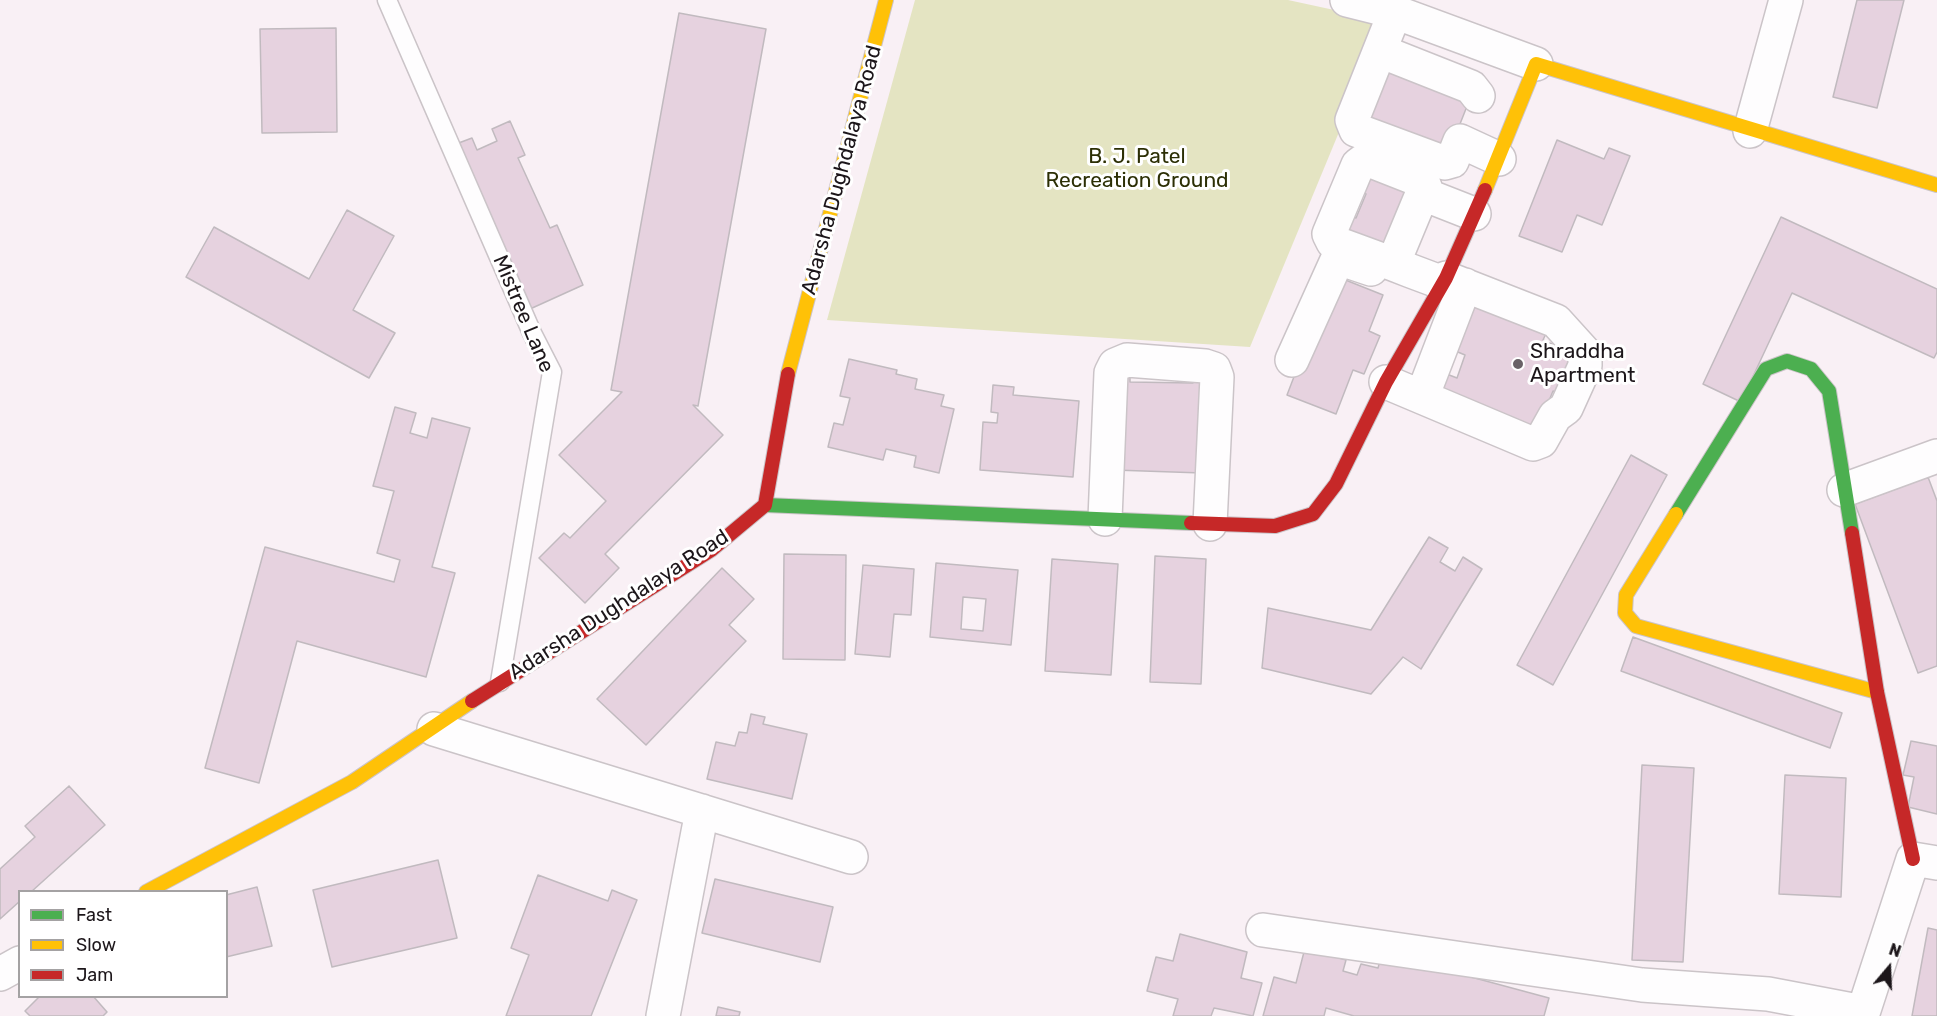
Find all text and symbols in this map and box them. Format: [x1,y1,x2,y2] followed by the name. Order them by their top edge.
[797,43,887,297] street label: Adarsha Dughdalaya Road
[1045,144,1229,194] park label: B. J. Patel Recreation Ground
[487,252,559,376] street label: Mistree Lane
[1530,339,1636,389] place label: Shraddha Apartment
[1511,357,1525,371] marker: Shraddha Apartment
[504,524,734,686] street label: Adarsha Dughdalaya Road
[18,890,228,998] legend
[76,904,112,926] text: Fast
[76,934,116,956] text: Slow
[1859,938,1919,998] north arrow
[1886,940,1904,961] text: N
[76,964,113,986] text: Jam

